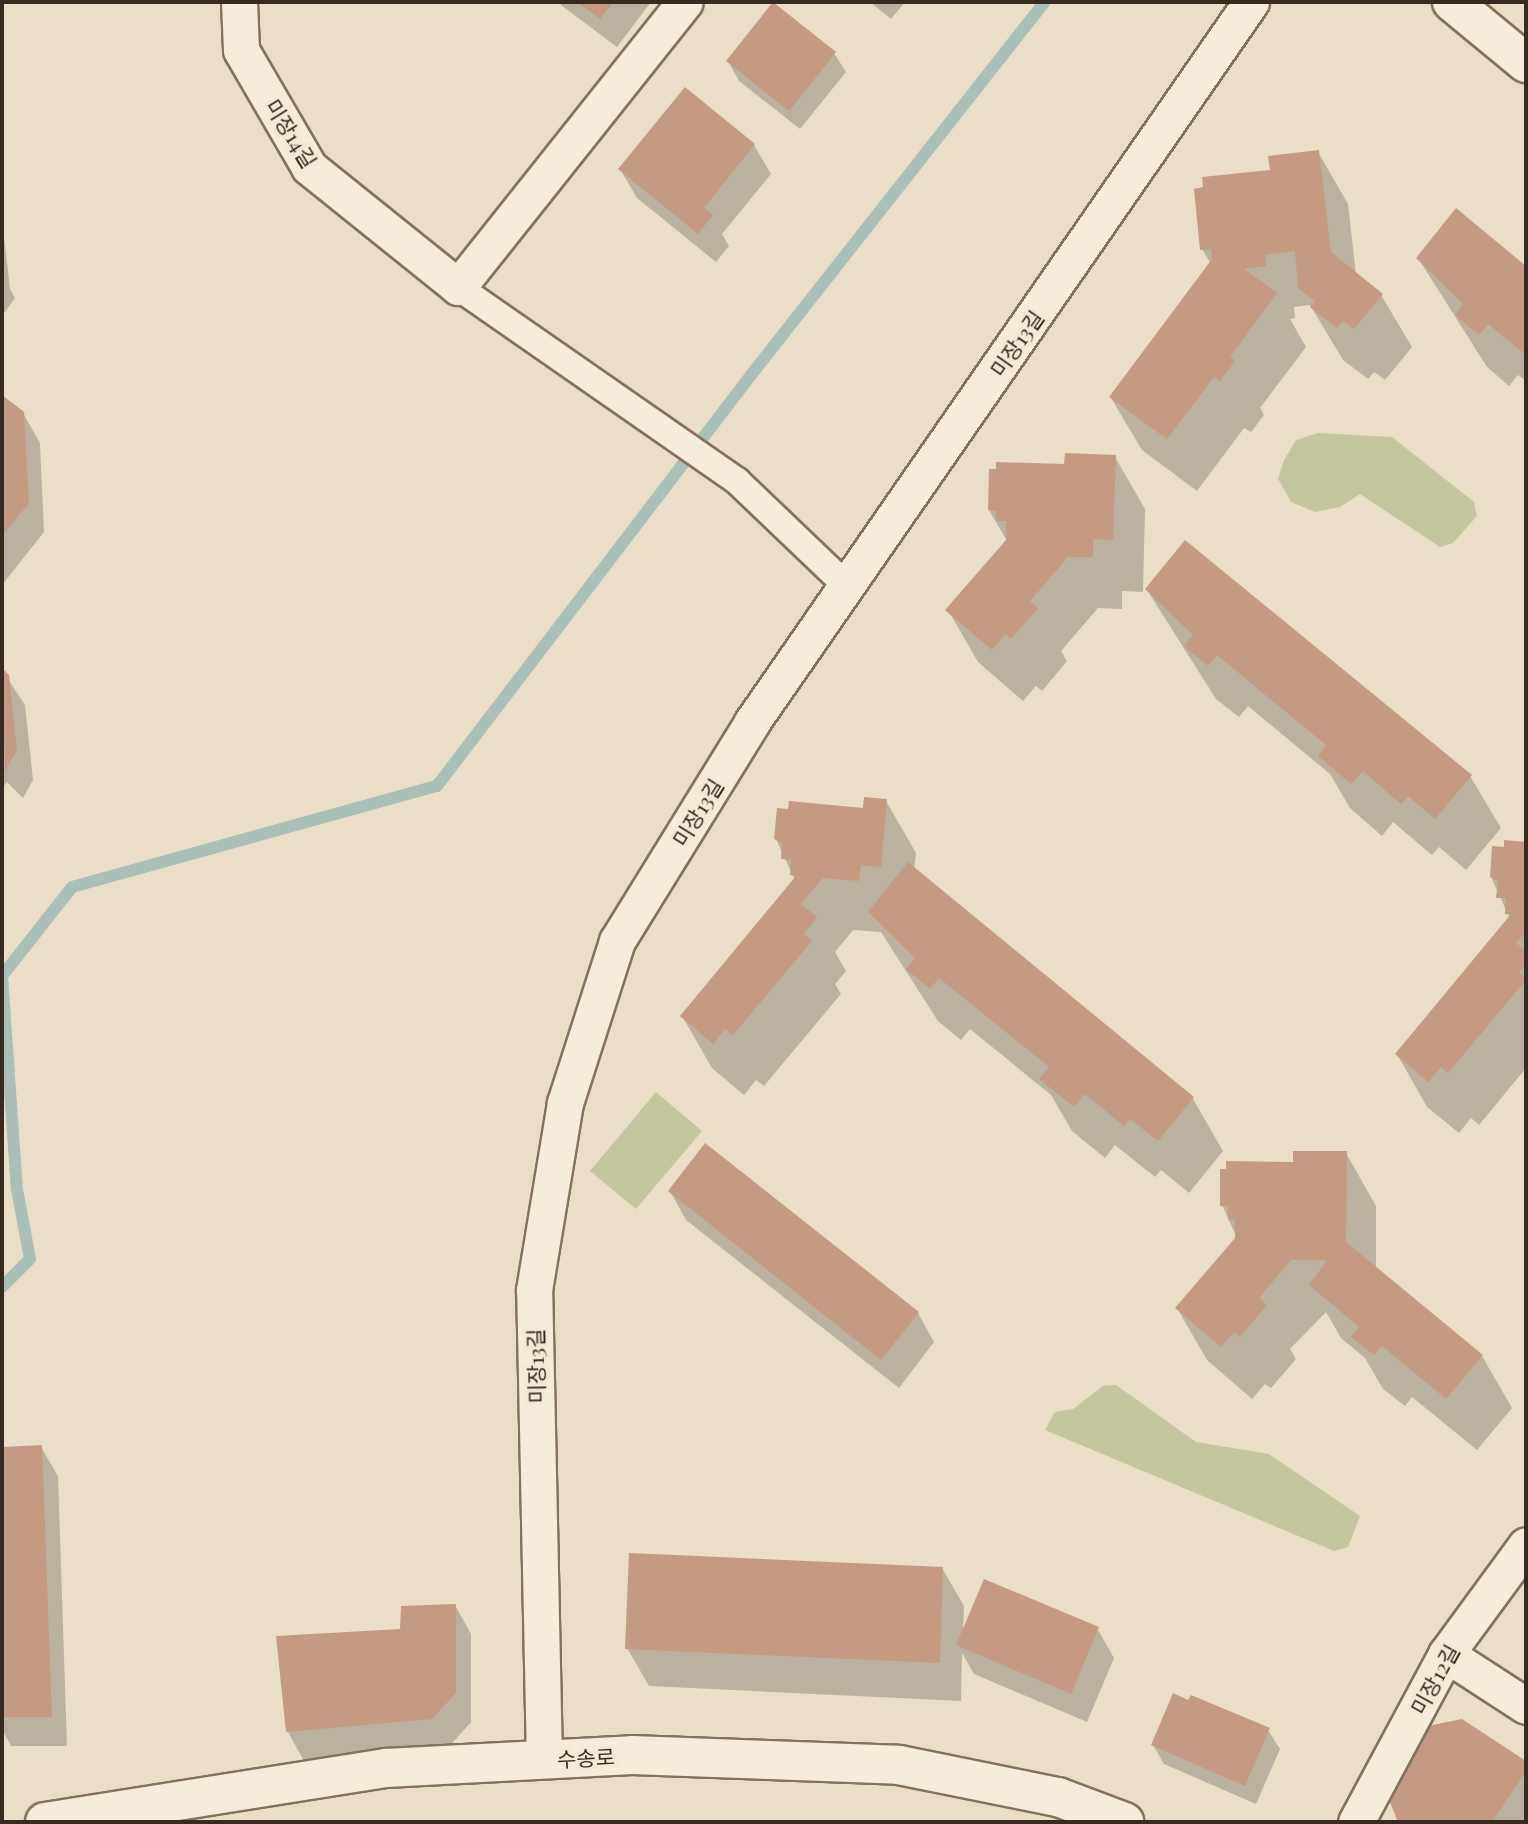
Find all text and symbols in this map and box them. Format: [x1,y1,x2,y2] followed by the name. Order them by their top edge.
[261,94,323,172] street label: 미장14길
[984,305,1048,381] street label: 미장13길
[666,774,728,850] street label: 미장13길
[522,1328,548,1404] street label: 미장13길
[1405,1640,1463,1718] street label: 미장12길
[556,1743,616,1771] street label: 수송로

